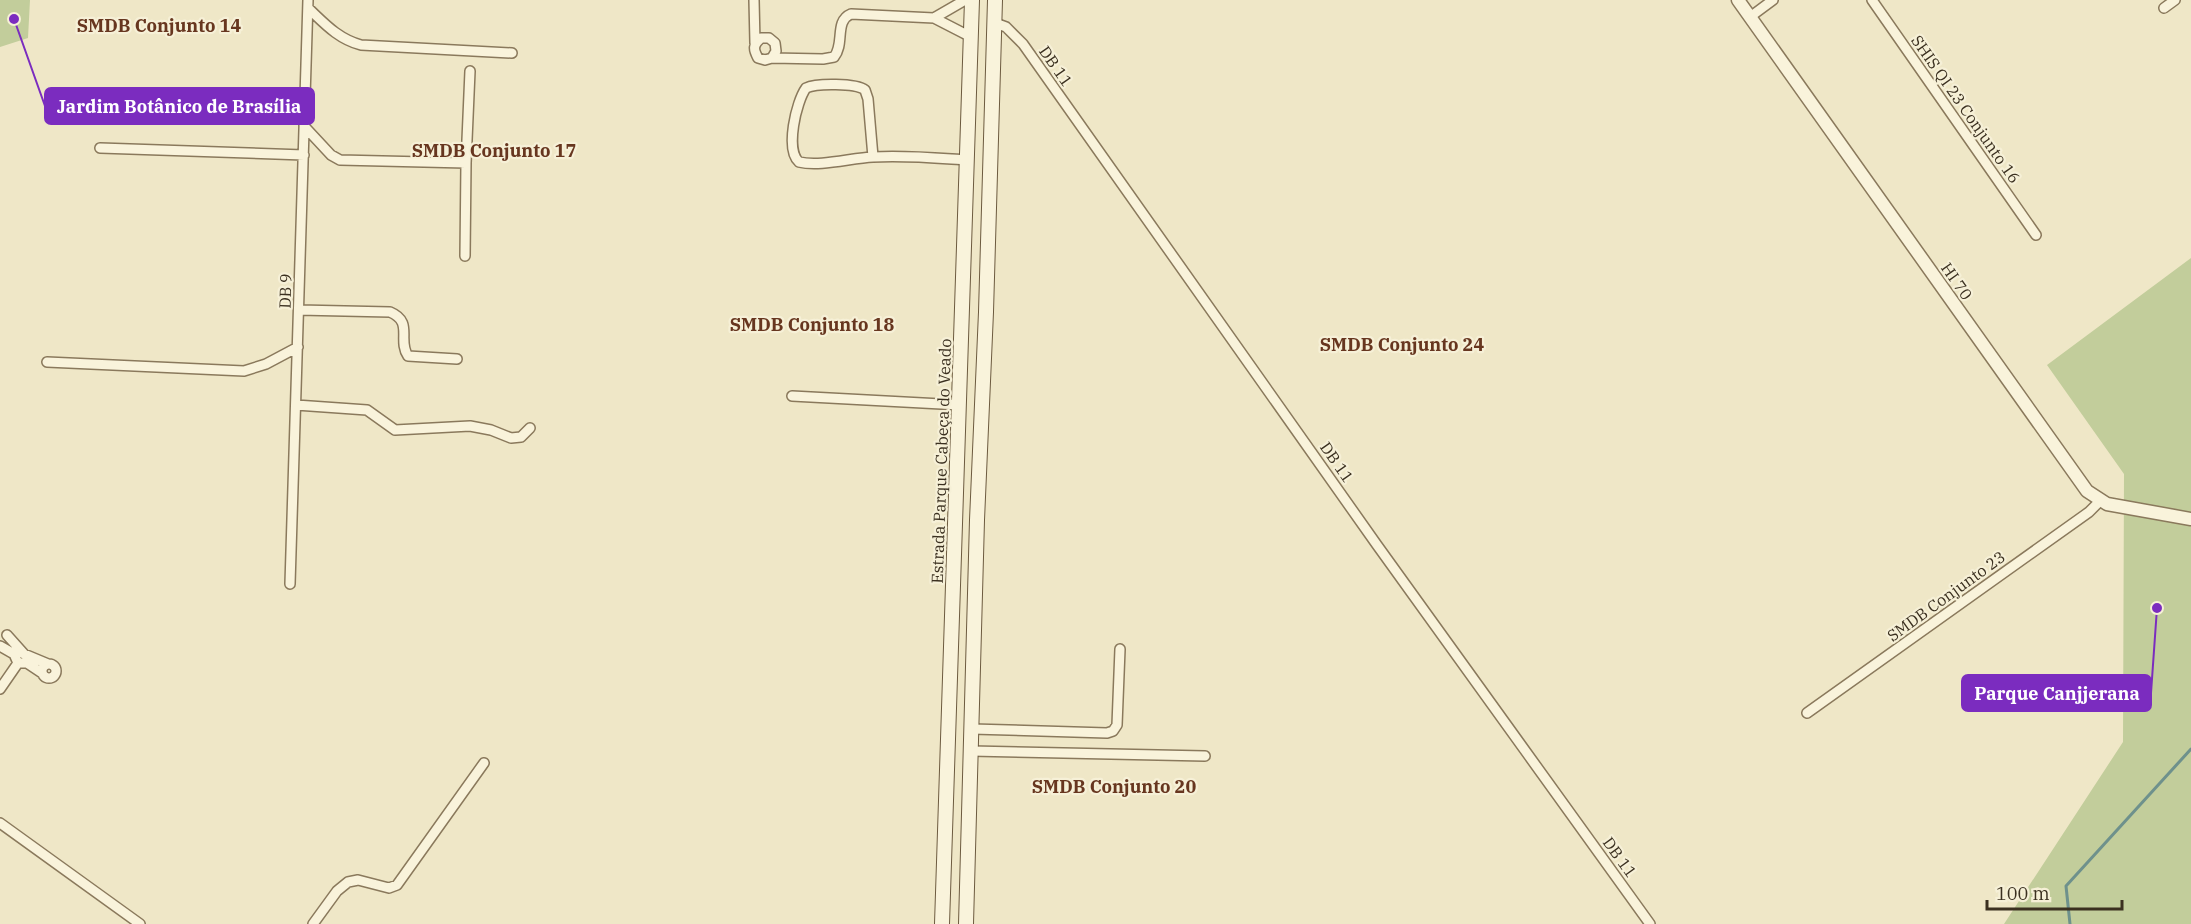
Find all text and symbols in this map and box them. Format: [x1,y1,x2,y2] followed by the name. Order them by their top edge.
[77,14,241,37] district label: SMDB Conjunto 14
[1907,31,2025,187] street label: SHIS QI 23 Conjunto 16
[1035,42,1077,90] street label: DB 11
[45,88,314,124] callout: Jardim Botânico de Brasília
[57,95,301,118] text: Jardim Botânico de Brasília
[412,139,576,162] district label: SMDB Conjunto 17
[1937,258,1977,304] street label: HI 70
[274,273,296,309] street label: DB 9
[730,313,894,336] district label: SMDB Conjunto 18
[1320,333,1484,356] district label: SMDB Conjunto 24
[927,338,955,584] street label: Estrada Parque Cabeça do Veado
[1316,438,1358,486] street label: DB 11
[1883,546,2009,646] street label: SMDB Conjunto 23
[1962,675,2151,711] callout: Parque Canjjerana
[1974,682,2140,705] text: Parque Canjjerana
[1032,775,1196,798] district label: SMDB Conjunto 20
[1599,833,1641,881] street label: DB 11
[1987,873,2122,911] scale bar
[1996,882,2050,905] text: 100 m

